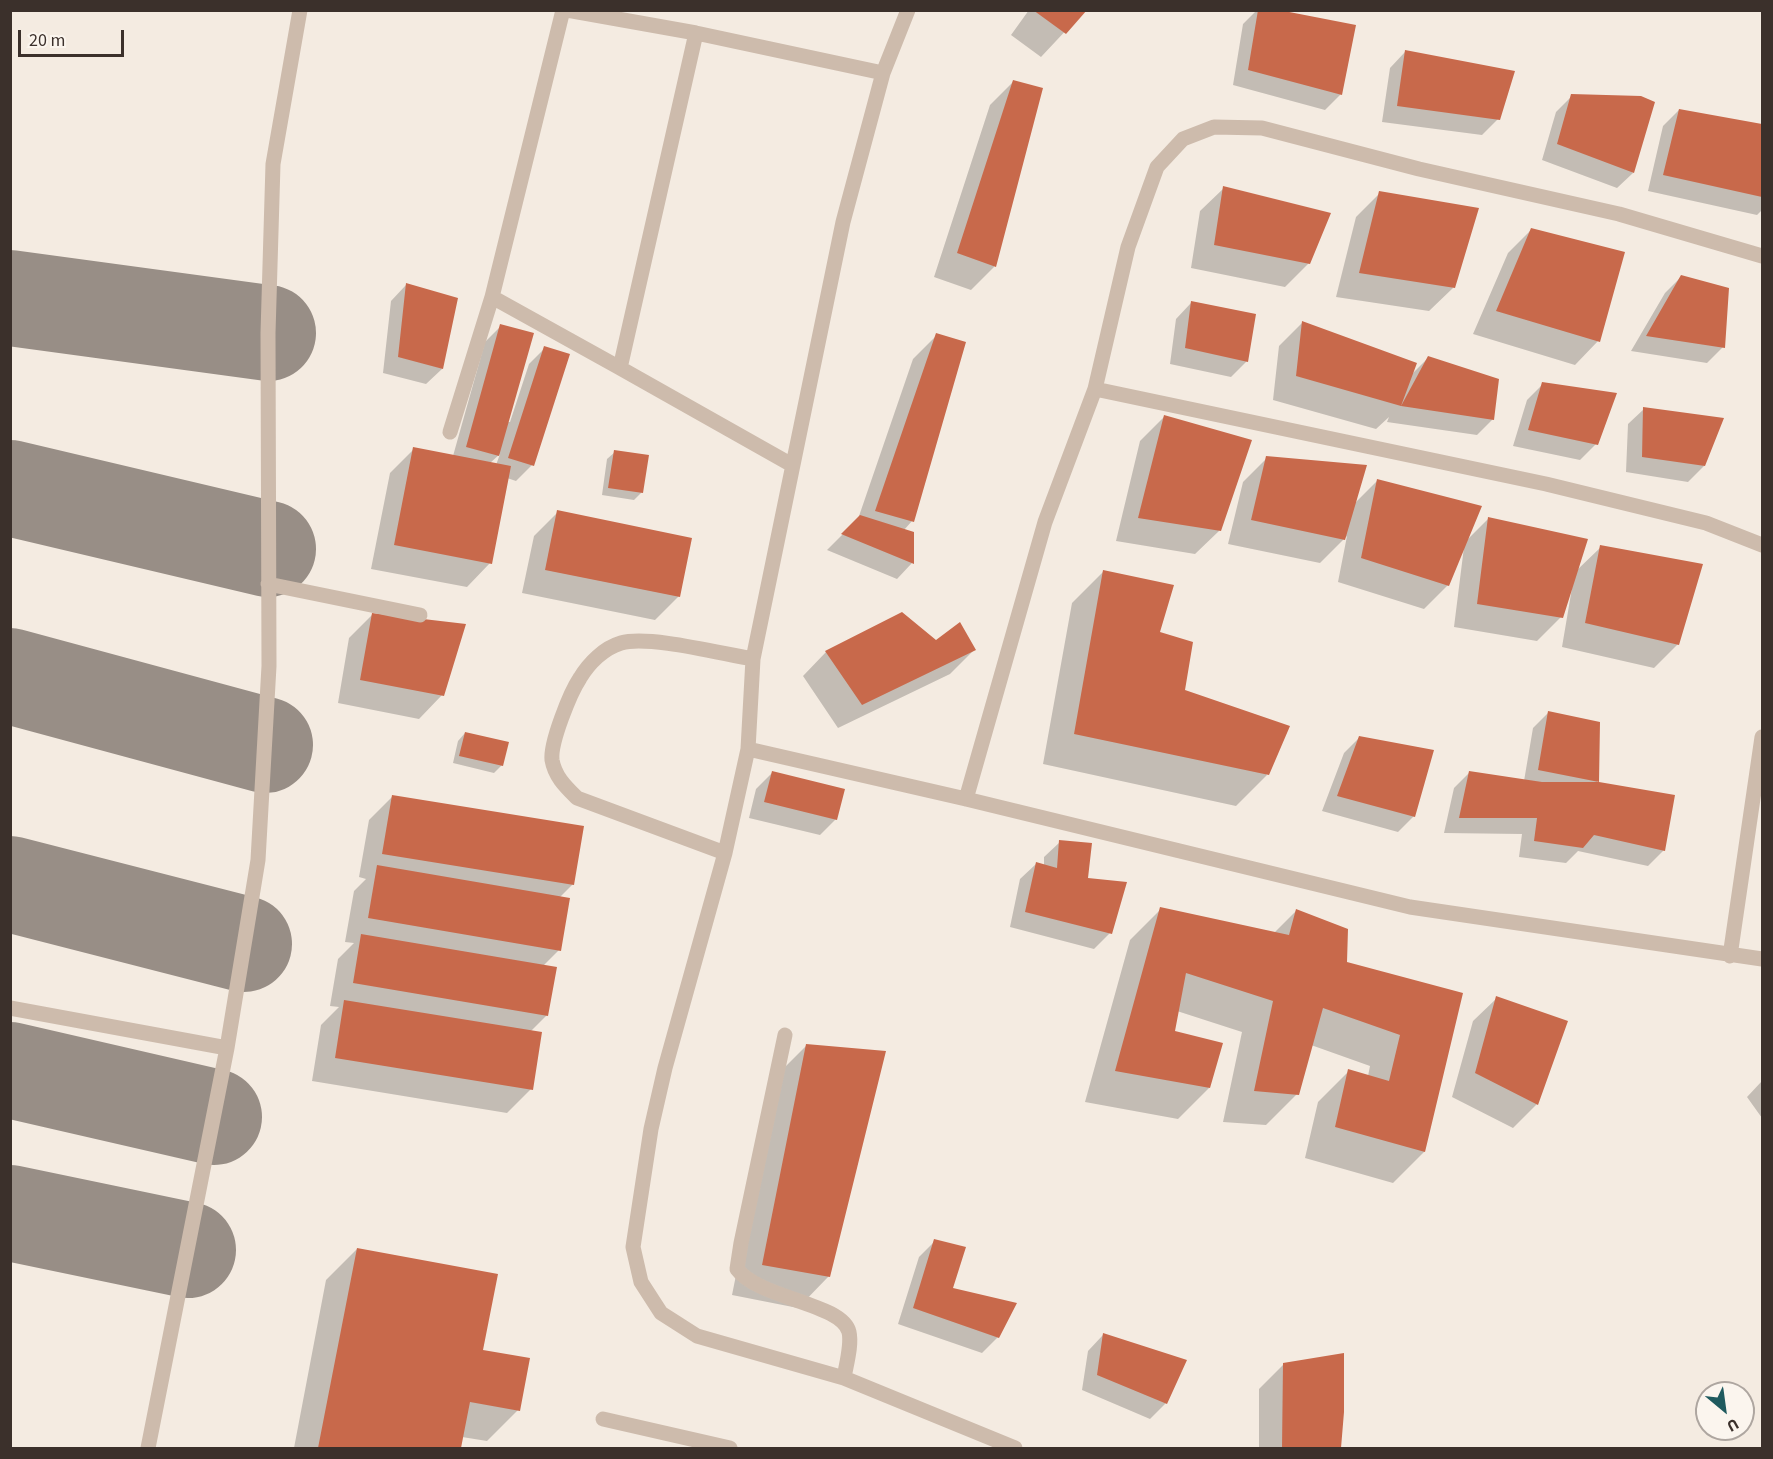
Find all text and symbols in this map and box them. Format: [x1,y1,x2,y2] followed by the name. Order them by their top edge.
[21,18,128,56] scale bar
[29,28,65,53] text: 20 m
[1695,1381,1755,1441] north arrow
[1723,1413,1743,1437] text: U

